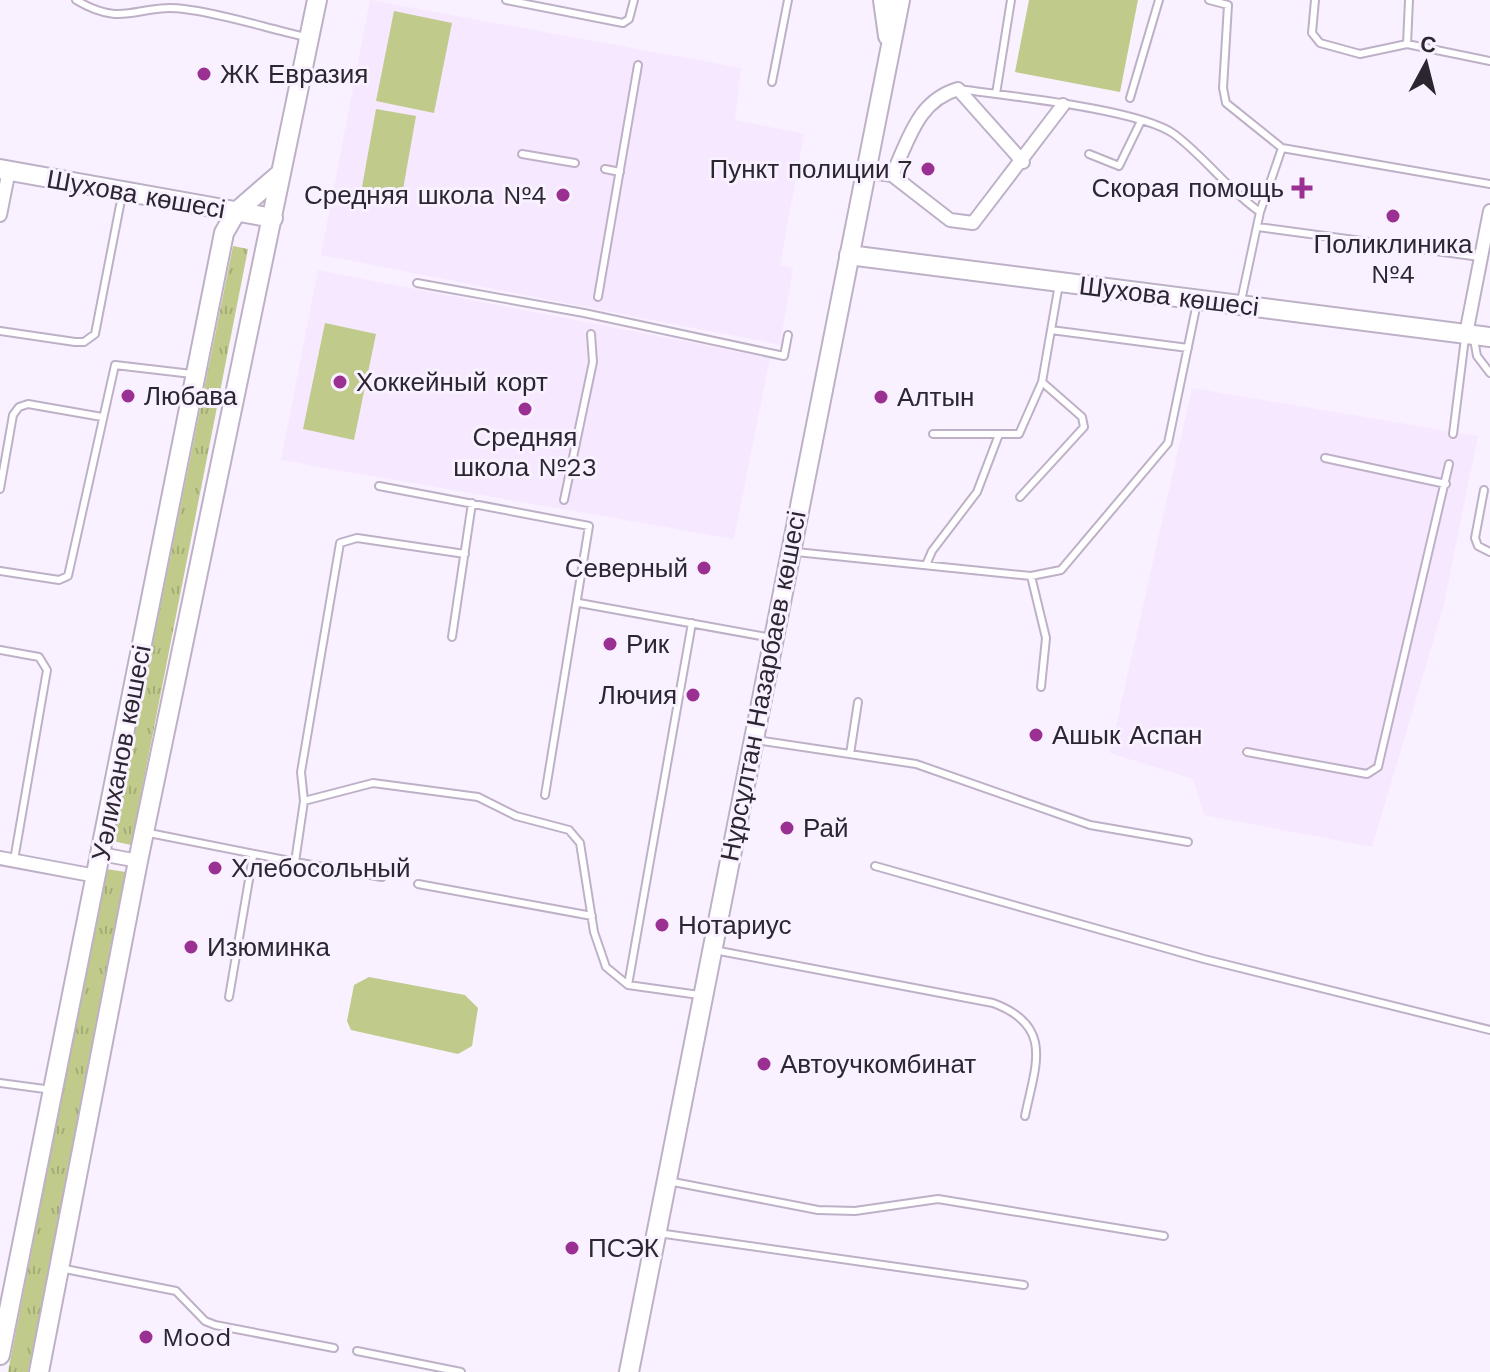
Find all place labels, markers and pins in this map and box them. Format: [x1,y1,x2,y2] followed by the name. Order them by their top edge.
[220,59,368,89] place label: ЖК Евразия
[195,65,213,83] marker: ЖК Евразия
[710,154,912,184] place label: Пункт полиции 7
[919,160,937,178] marker: Пункт полиции 7
[1091,173,1284,203] place label: Скорая помощь
[1291,177,1313,199] marker: Скорая помощь
[304,180,547,210] place label: Средняя школа №4
[554,186,572,204] marker: Средняя школа №4
[1384,207,1402,225] marker: Поликлиника №4
[1314,229,1473,289] place label: Поликлиника №4
[356,367,548,397] place label: Хоккейный корт
[331,373,349,391] marker: Хоккейный корт
[144,381,238,411] place label: Любава
[897,382,974,412] place label: Алтын
[119,387,137,405] marker: Любава
[872,388,890,406] marker: Алтын
[516,400,534,418] marker: Средняя школа №23
[453,422,597,482] place label: Средняя школа №23
[565,553,688,583] place label: Северный
[695,559,713,577] marker: Северный
[626,629,670,659] place label: Рик
[601,635,619,653] marker: Рик
[599,680,677,710] place label: Лючия
[684,686,702,704] marker: Лючия
[1052,720,1202,750] place label: Ашык Аспан
[1027,726,1045,744] marker: Ашык Аспан
[803,813,848,843] place label: Рай
[778,819,796,837] marker: Рай
[231,853,411,883] place label: Хлебосольный
[206,859,224,877] marker: Хлебосольный
[678,910,791,940] place label: Нотариус
[653,916,671,934] marker: Нотариус
[207,932,331,962] place label: Изюминка
[182,938,200,956] marker: Изюминка
[780,1049,976,1079] place label: Автоучкомбинат
[755,1055,773,1073] marker: Автоучкомбинат
[588,1233,659,1263] place label: ПСЭК
[563,1239,581,1257] marker: ПСЭК
[162,1322,232,1352] place label: Mood
[137,1328,155,1346] marker: Mood

